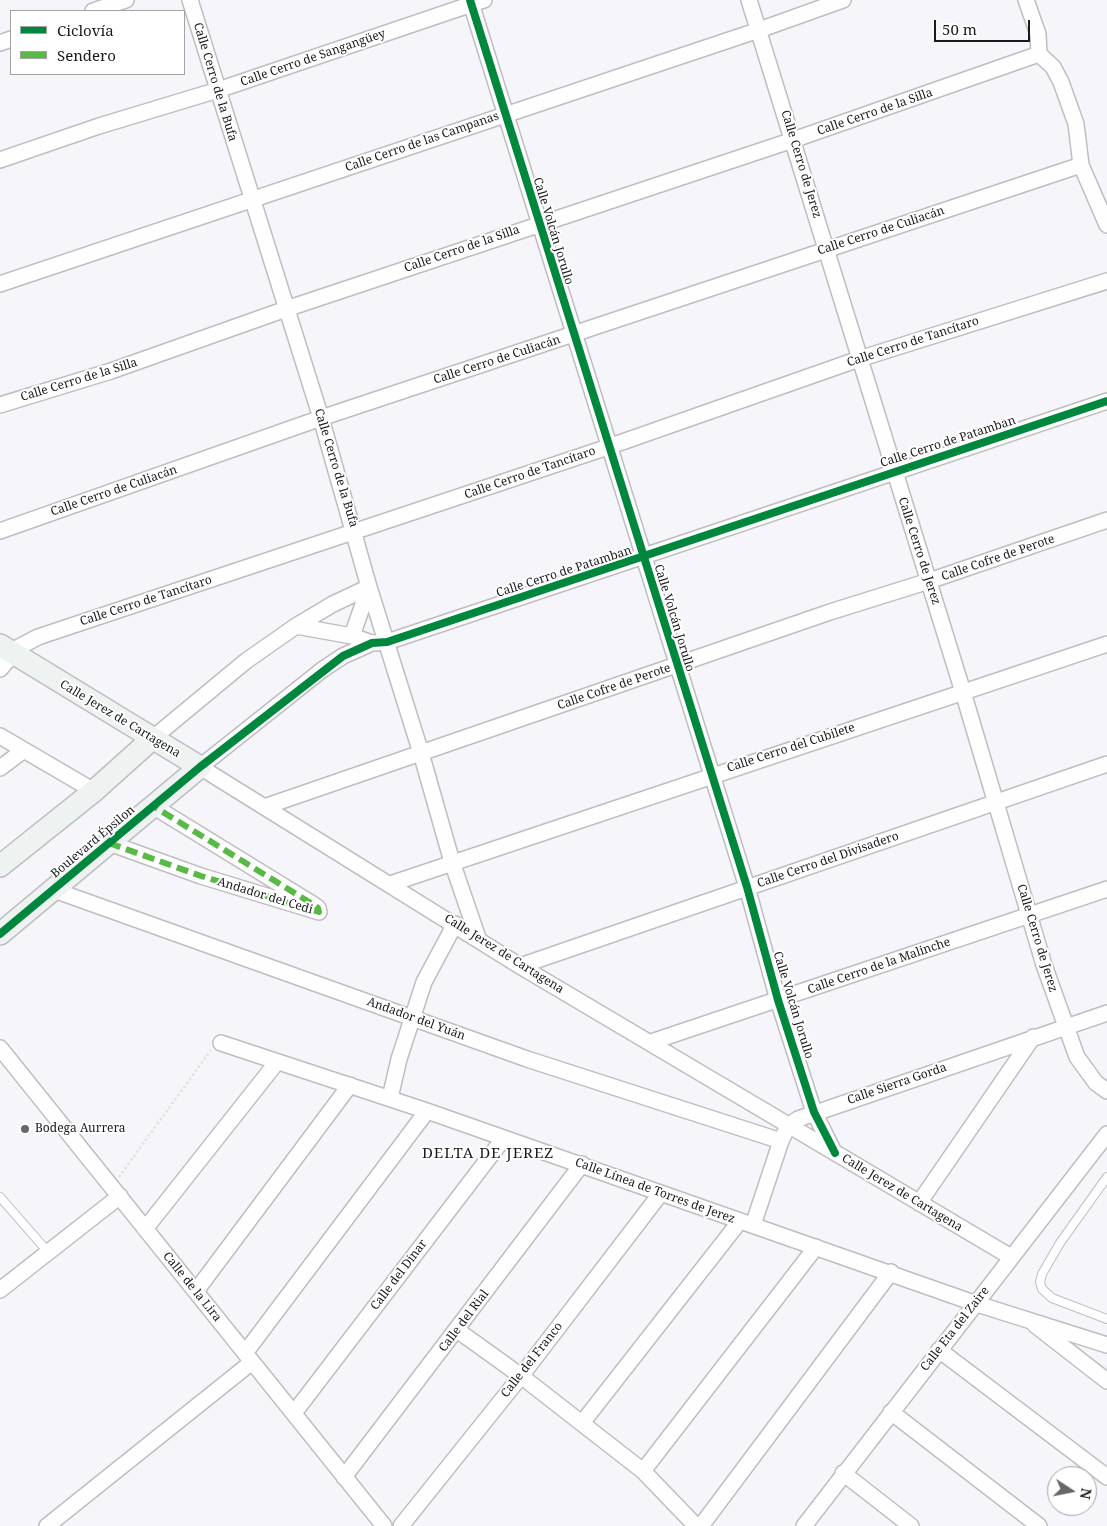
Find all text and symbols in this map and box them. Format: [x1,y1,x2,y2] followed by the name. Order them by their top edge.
[10,10,185,75] legend
[937,10,1033,42] scale bar
[942,19,977,39] text: 50 m
[57,20,114,40] text: Ciclovía
[190,21,240,143] street label: Calle Cerro de la Bufa
[239,26,387,90] street label: Calle Cerro de Sangangüey
[57,45,116,65] text: Sendero
[815,85,935,139] street label: Calle Cerro de la Silla
[778,108,824,220] street label: Calle Cerro de Jerez
[343,109,501,175] street label: Calle Cerro de las Campanas
[530,176,576,286] street label: Calle Volcán Jorullo
[816,204,946,258] street label: Calle Cerro de Culiacán
[402,222,522,276] street label: Calle Cerro de la Silla
[845,314,981,370] street label: Calle Cerro de Tancítaro
[432,333,562,387] street label: Calle Cerro de Culiacán
[19,355,139,405] street label: Calle Cerro de la Silla
[311,407,361,529] street label: Calle Cerro de la Bufa
[879,413,1017,471] street label: Calle Cerro de Patamban
[462,444,598,502] street label: Calle Cerro de Tancítaro
[49,463,179,519] street label: Calle Cerro de Culiacán
[895,495,943,607] street label: Calle Cerro de Jerez
[939,532,1057,584] street label: Calle Cofre de Perote
[495,543,633,601] street label: Calle Cerro de Patamban
[651,563,697,673] street label: Calle Volcán Jorullo
[78,573,214,629] street label: Calle Cerro de Tancítaro
[555,661,673,713] street label: Calle Cofre de Perote
[57,677,183,761] street label: Calle Jerez de Cartagena
[725,720,857,776] street label: Calle Cerro del Cubilete
[48,803,138,881] street label: Boulevard Épsilon
[755,829,901,891] street label: Calle Cerro del Divisadero
[216,875,314,917] street label: Andador del Cedi
[1014,882,1060,994] street label: Calle Cerro de Jerez
[442,911,566,997] street label: Calle Jerez de Cartagena
[806,935,952,997] street label: Calle Cerro de la Malinche
[770,950,816,1060] street label: Calle Volcán Jorullo
[365,995,467,1043] street label: Andador del Yuán
[845,1060,949,1108] street label: Calle Sierra Gorda
[35,1122,126,1136] place label: Bodega Aurrera
[19,1123,31,1135] marker: Bodega Aurrera
[420,1145,556,1163] district label: DELTA DE JEREZ
[839,1151,965,1235] street label: Calle Jerez de Cartagena
[573,1155,737,1227] street label: Calle Línea de Torres de Jerez
[368,1237,430,1313] street label: Calle del Dinar
[160,1249,224,1325] street label: Calle de la Lira
[918,1284,992,1374] street label: Calle Eta del Zaire
[436,1287,492,1355] street label: Calle del Rial
[498,1319,566,1401] street label: Calle del Franco
[1047,1466,1097,1516] north arrow
[1076,1487,1097,1501] text: N

